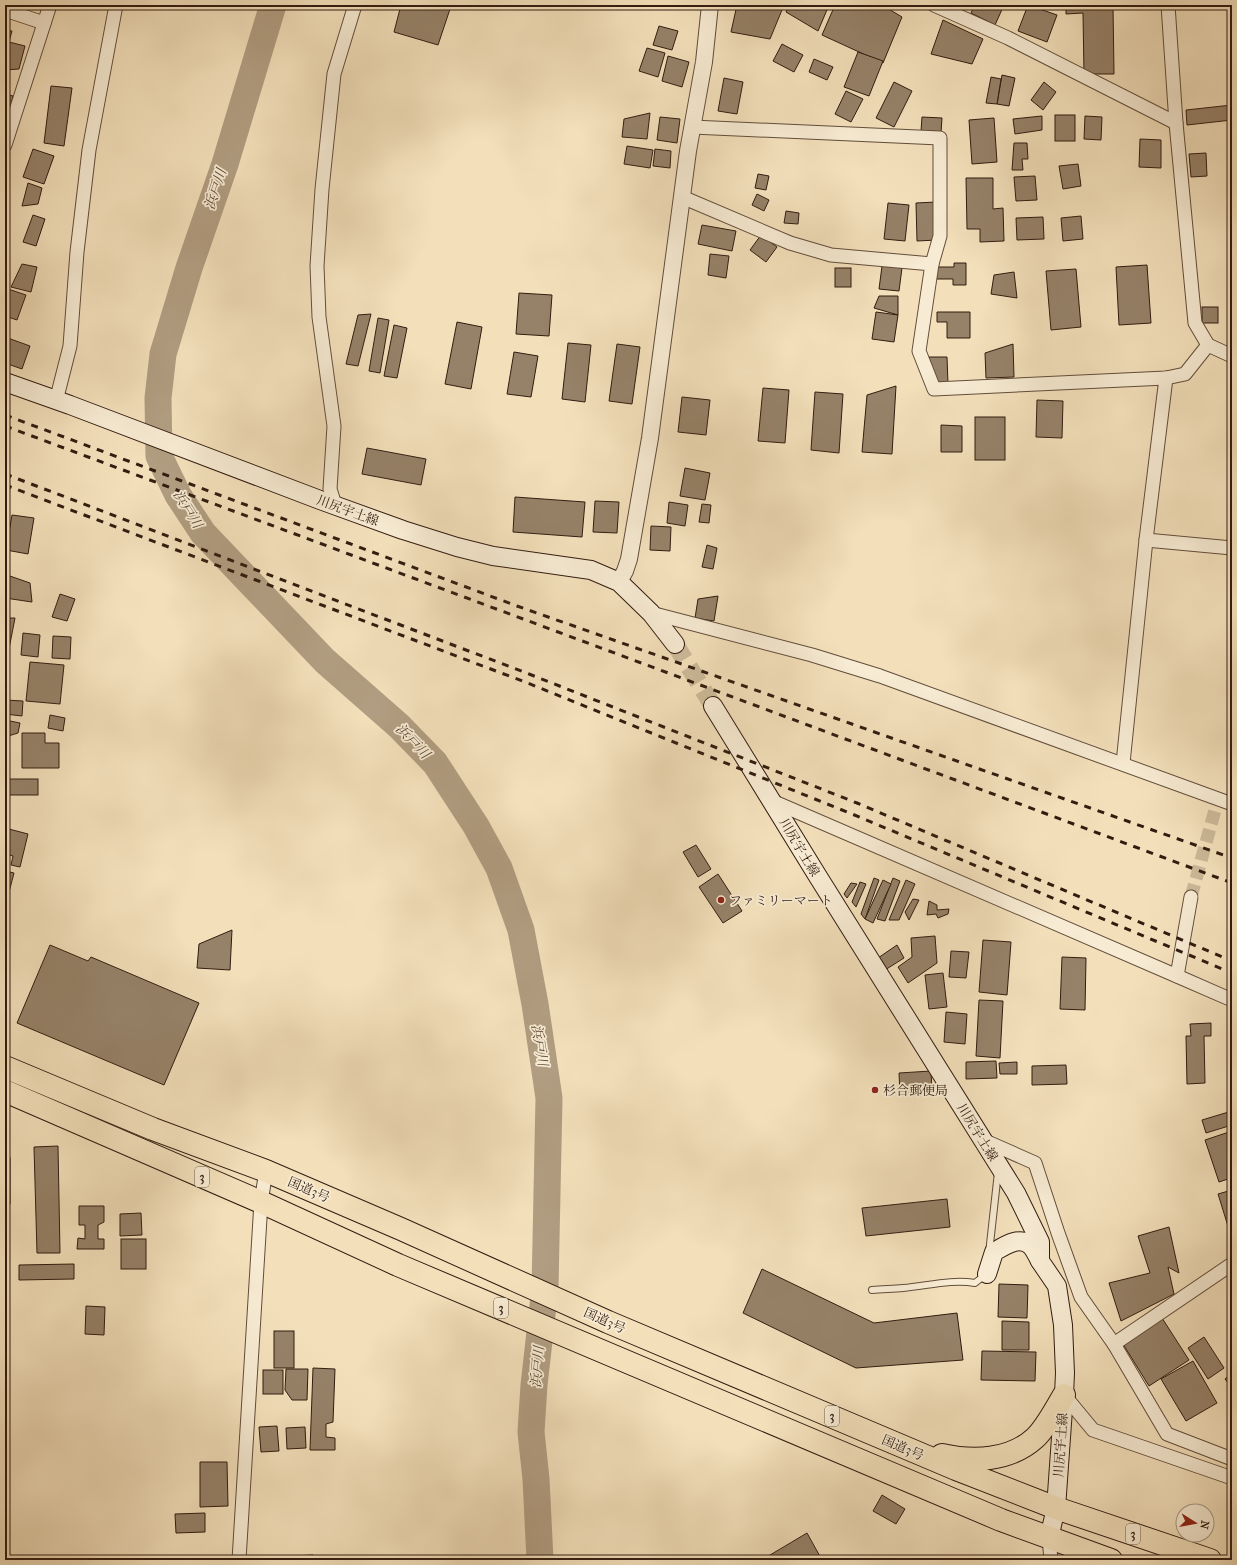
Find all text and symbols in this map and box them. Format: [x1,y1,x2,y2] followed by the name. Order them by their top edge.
[201,165,231,212] water label: 浜戸川
[169,487,207,533] water label: 浜戸川
[315,492,381,529] street label: 川尻宇土線
[392,720,435,764] water label: 浜戸川
[776,816,823,879] street label: 川尻宇土線
[729,893,833,908] place label: ファミリーマート
[716,895,726,905] marker: ファミリーマート
[528,1023,551,1069] water label: 浜戸川
[883,1083,948,1098] place label: 杉合郵便局
[870,1085,880,1095] marker: 杉合郵便局
[954,1101,1001,1164] street label: 川尻宇土線
[195,1167,209,1187] road number: 3
[285,1174,332,1205] street label: 国道3号
[494,1298,508,1318] road number: 3
[581,1305,628,1336] street label: 国道3号
[527,1343,548,1389] water label: 浜戸川
[825,1406,839,1426] road number: 3
[1051,1412,1070,1478] street label: 川尻宇土線
[879,1432,926,1463] street label: 国道3号
[1175,1503,1215,1543] north arrow
[1197,1519,1212,1531] text: N
[1126,1524,1140,1544] road number: 3

